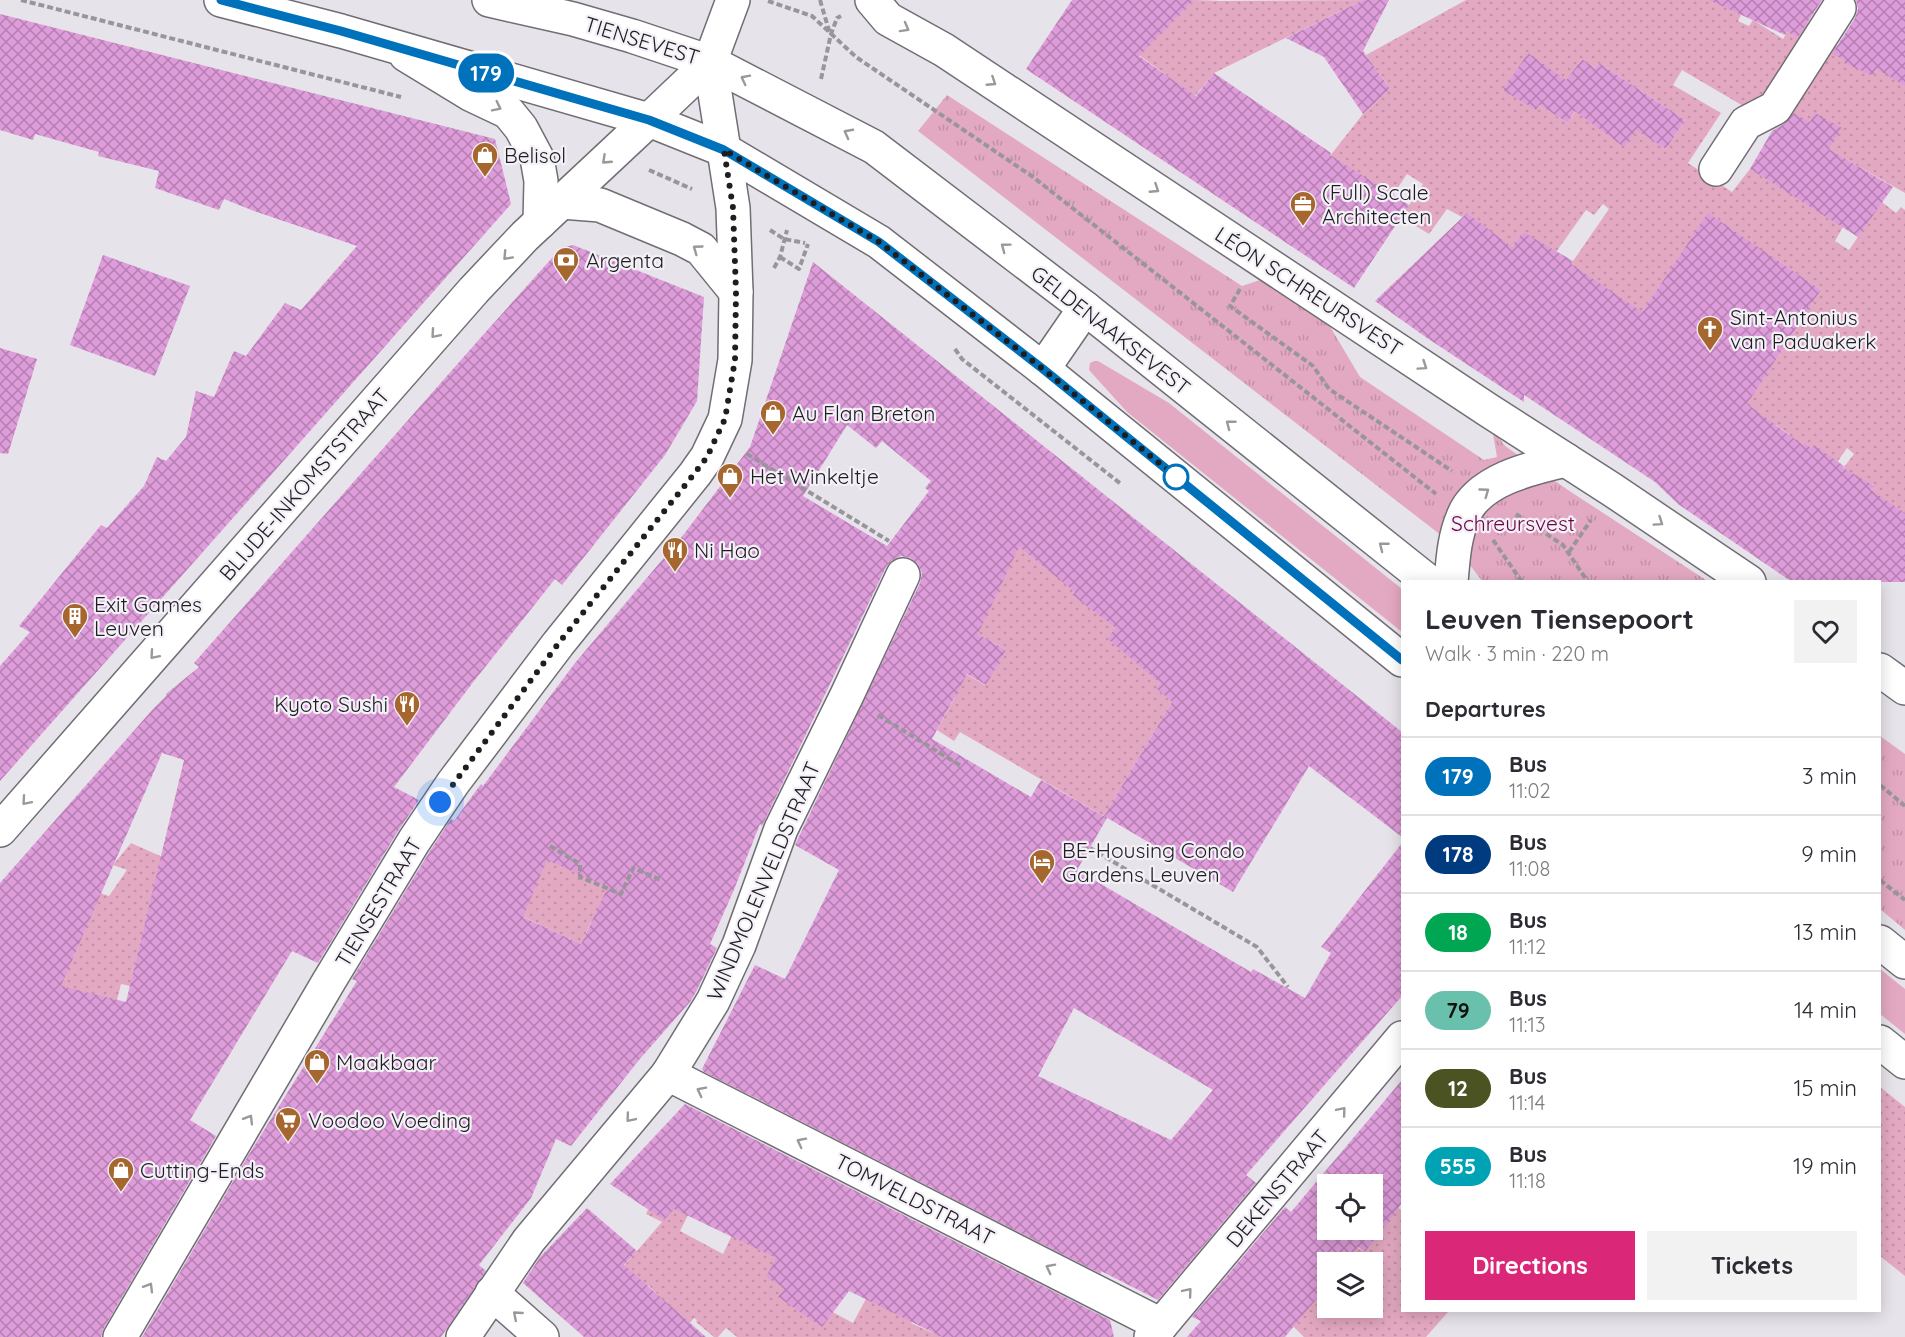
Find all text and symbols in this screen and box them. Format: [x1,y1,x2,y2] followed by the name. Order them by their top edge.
[581,10,703,70] street label: TIENSEVEST
[899,21,909,32] one-way arrow
[452,54,520,92] line badge: 179
[470,60,502,86] text: 179
[740,75,751,87] one-way arrow
[986,75,997,86] one-way arrow
[490,99,501,111] one-way arrow
[843,129,854,140] one-way arrow
[470,140,500,178] shop icon: Belisol
[504,142,566,168] place label: Belisol
[603,153,614,164] one-way arrow
[1322,179,1431,229] place label: (Full) Scale Architecten
[1148,182,1159,193] one-way arrow
[1288,189,1318,227] office icon: (Full) Scale Architecten
[1210,221,1408,361] street label: LÉON SCHREURSVEST
[1001,244,1012,255] one-way arrow
[551,245,581,283] bank icon: Argenta
[693,245,704,256] one-way arrow
[586,247,664,273] place label: Argenta
[503,248,514,259] one-way arrow
[1026,260,1196,400] street label: GELDENAAKSEVEST
[1730,304,1877,354] place label: Sint-Antonius van Paduakerk
[1695,314,1725,352] church icon: Sint-Antonius van Paduakerk
[431,328,442,338] one-way arrow
[1417,359,1427,371] one-way arrow
[213,382,395,586] street label: BLIJDE-INKOMSTSTRAAT
[758,398,788,436] shop icon: Au Flan Breton
[792,400,935,426] place label: Au Flan Breton
[1226,421,1237,432] one-way arrow
[715,461,745,499] shop icon: Het Winkeltje
[750,463,879,489] place label: Het Winkeltje
[1163,464,1189,490] unlabelled marker
[1478,488,1489,499] one-way arrow
[1451,510,1575,536] park label: Schreursvest
[1653,515,1664,526] one-way arrow
[660,535,690,573] restaurant icon: Ni Hao
[694,537,760,563] place label: Ni Hao
[1379,542,1390,553] one-way arrow
[94,591,202,641] place label: Exit Games Leuven
[1794,600,1857,663] button: heart
[60,601,90,639] building icon: Exit Games Leuven
[1425,601,1694,636] text: Leuven Tiensepoort
[1425,641,1609,666] text: Walk · 3 min · 220 m
[150,648,161,658] one-way arrow
[392,689,422,727] restaurant icon: Kyoto Sushi
[274,691,388,717] place label: Kyoto Sushi
[1425,695,1546,723] text: Departures
[1509,750,1547,778] text: Bus
[701,757,825,1005] street label: WINDMOLENVELDSTRAAT
[1802,762,1857,790] text: 3 min
[1442,763,1474,789] text: 179
[1509,778,1551,803] text: 11:02
[425,787,455,817] your location
[22,794,33,805] one-way arrow
[1509,828,1547,856] text: Bus
[329,833,427,971] street label: TIENSESTRAAT
[1062,837,1245,887] place label: BE-Housing Condo Gardens Leuven
[1801,840,1857,868] text: 9 min
[1442,841,1474,867] text: 178
[1027,847,1057,885] hotel icon: BE-Housing Condo Gardens Leuven
[1509,856,1550,881] text: 11:08
[1509,906,1547,934] text: Bus
[1794,918,1857,946] text: 13 min
[1448,919,1468,945] text: 18
[1509,934,1546,959] text: 11:12
[1509,984,1547,1012] text: Bus
[1794,996,1857,1024] text: 14 min
[1446,997,1470,1023] text: 79
[1509,1012,1545,1037] text: 11:13
[302,1047,332,1085] shop icon: Maakbaar
[336,1049,437,1075] place label: Maakbaar
[1509,1062,1547,1090] text: Bus
[1793,1074,1857,1102] text: 15 min
[1448,1075,1468,1101] text: 12
[696,1086,707,1098] one-way arrow
[1509,1090,1545,1115] text: 11:14
[273,1105,303,1143] supermarket icon: Voodoo Voeding
[308,1107,471,1133] place label: Voodoo Voeding
[1334,1107,1345,1118] one-way arrow
[627,1111,638,1122] one-way arrow
[241,1115,253,1125] one-way arrow
[1220,1124,1334,1252] street label: DEKENSTRAAT
[796,1137,807,1149] one-way arrow
[1509,1140,1547,1168] text: Bus
[831,1148,999,1250] street label: TOMVELDSTRAAT
[1793,1152,1857,1180] text: 19 min
[1440,1153,1476,1179] text: 555
[106,1155,136,1193] shop icon: Cutting-Ends
[140,1157,264,1183] place label: Cutting-Ends
[1509,1168,1546,1193] text: 11:18
[1317,1174,1383,1318] map controls
[1317,1174,1383,1240] button: locate
[1425,1231,1635,1300] button: Directions
[1647,1231,1857,1300] button: Tickets
[1317,1252,1383,1318] button: layers
[1045,1264,1056,1275] one-way arrow
[142,1283,154,1293] one-way arrow
[1181,1288,1192,1299] one-way arrow
[513,1311,524,1322] one-way arrow

